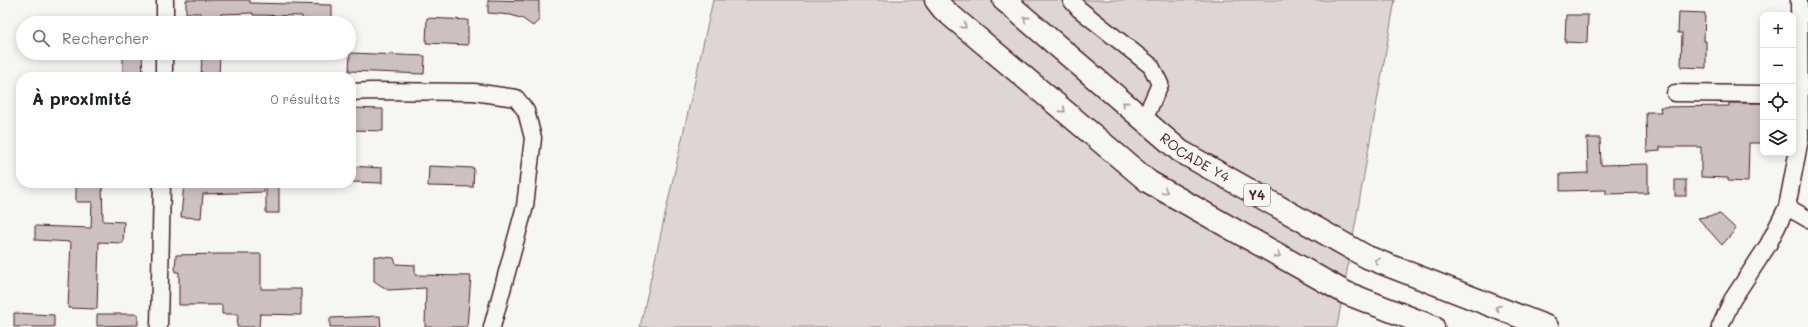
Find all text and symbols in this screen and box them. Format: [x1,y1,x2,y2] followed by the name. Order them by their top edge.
[1760,12,1796,156] map controls
[1760,12,1796,48] button: +
[16,16,356,60] search box
[1024,17,1031,24] one-way arrow
[959,22,967,29] one-way arrow
[30,27,52,49] icon: search
[62,28,149,48] text: Rechercher
[1760,48,1796,84] button: −
[1760,84,1796,120] button: locate
[32,87,131,109] text: À proximité
[270,90,340,107] text: 0 résultats
[1122,101,1129,108] one-way arrow
[1059,106,1066,113] one-way arrow
[1760,120,1796,156] button: layers
[1156,128,1234,187] street label: ROCADE Y4
[1244,184,1270,206] road number: Y4
[1161,187,1168,194] one-way arrow
[1274,250,1281,258] one-way arrow
[1373,257,1380,265] one-way arrow
[1494,304,1501,312] one-way arrow

